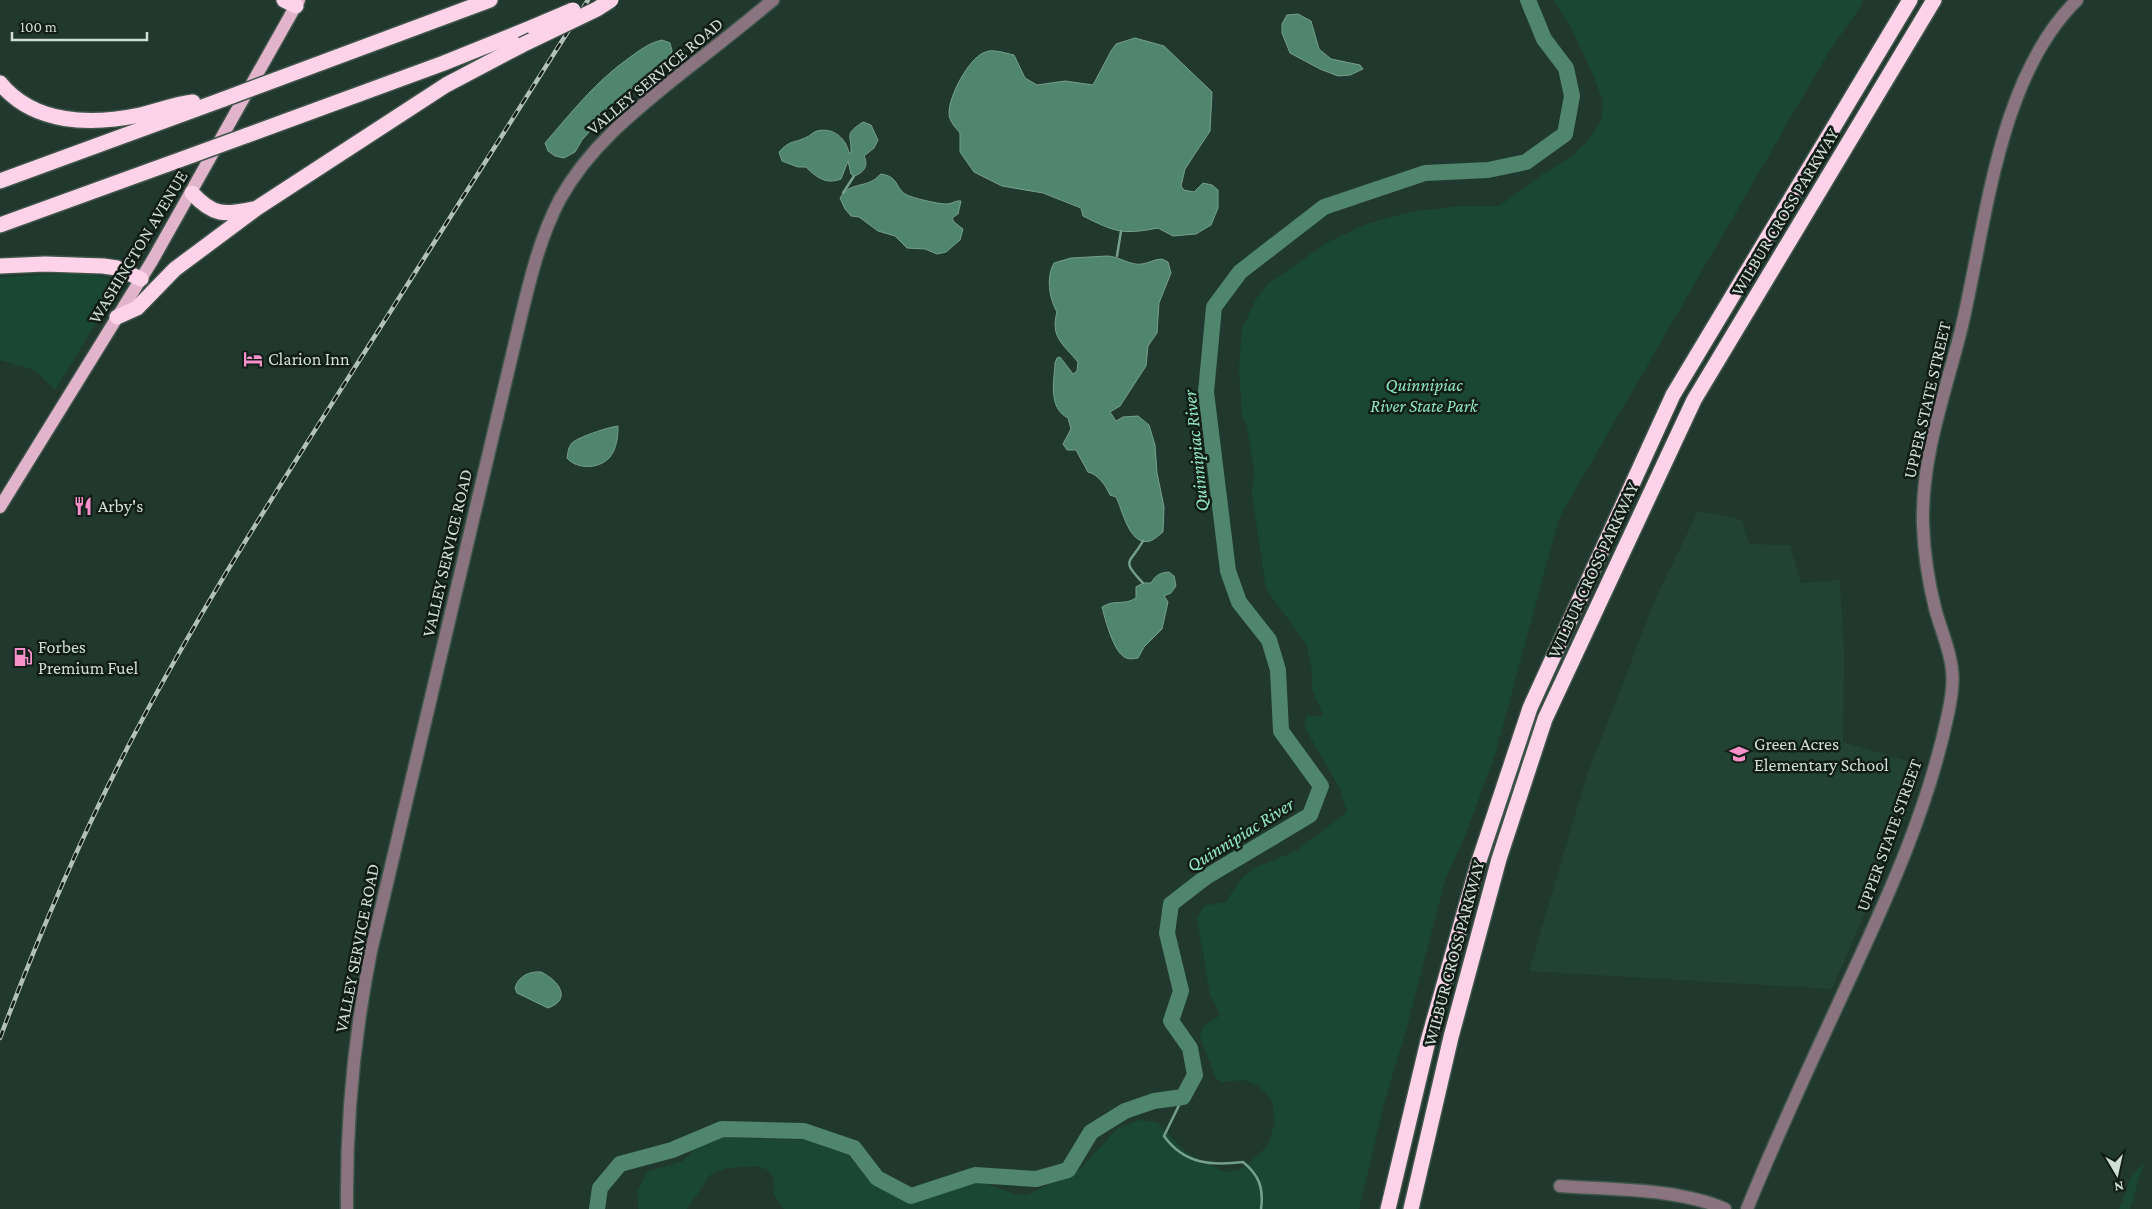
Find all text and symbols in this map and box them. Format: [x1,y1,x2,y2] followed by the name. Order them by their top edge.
[12,10,148,42] scale bar
[583,13,727,139] street label: VALLEY SERVICE ROAD
[20,19,57,35] text: 100 m
[1727,124,1843,299] street label: WILBUR CROSS PARKWAY
[84,167,192,327] street label: WASHINGTON AVENUE
[1899,319,1955,480] street label: UPPER STATE STREET
[242,348,264,370] hotel icon: Clarion Inn
[268,349,350,369] place label: Clarion Inn
[1370,375,1479,416] park label: Quinnipiac River State Park
[1179,388,1212,513] water label: Quinnipiac River
[418,467,476,639] street label: VALLEY SERVICE ROAD
[1543,479,1643,661] street label: WILBUR CROSS PARKWAY
[72,495,94,517] restaurant icon: Arby's
[98,496,143,516] place label: Arby's
[38,637,139,678] place label: Forbes Premium Fuel
[12,646,34,668] fuel station icon: Forbes Premium Fuel
[1754,734,1889,775] place label: Green Acres Elementary School
[1728,743,1750,765] school or university icon: Green Acres Elementary School
[1852,756,1926,914] street label: UPPER STATE STREET
[1183,792,1299,876] water label: Quinnipiac River
[1420,857,1489,1048] street label: WILBUR CROSS PARKWAY
[331,862,383,1034] street label: VALLEY SERVICE ROAD
[2092,1149,2142,1199] north arrow
[2113,1178,2125,1196] text: N

